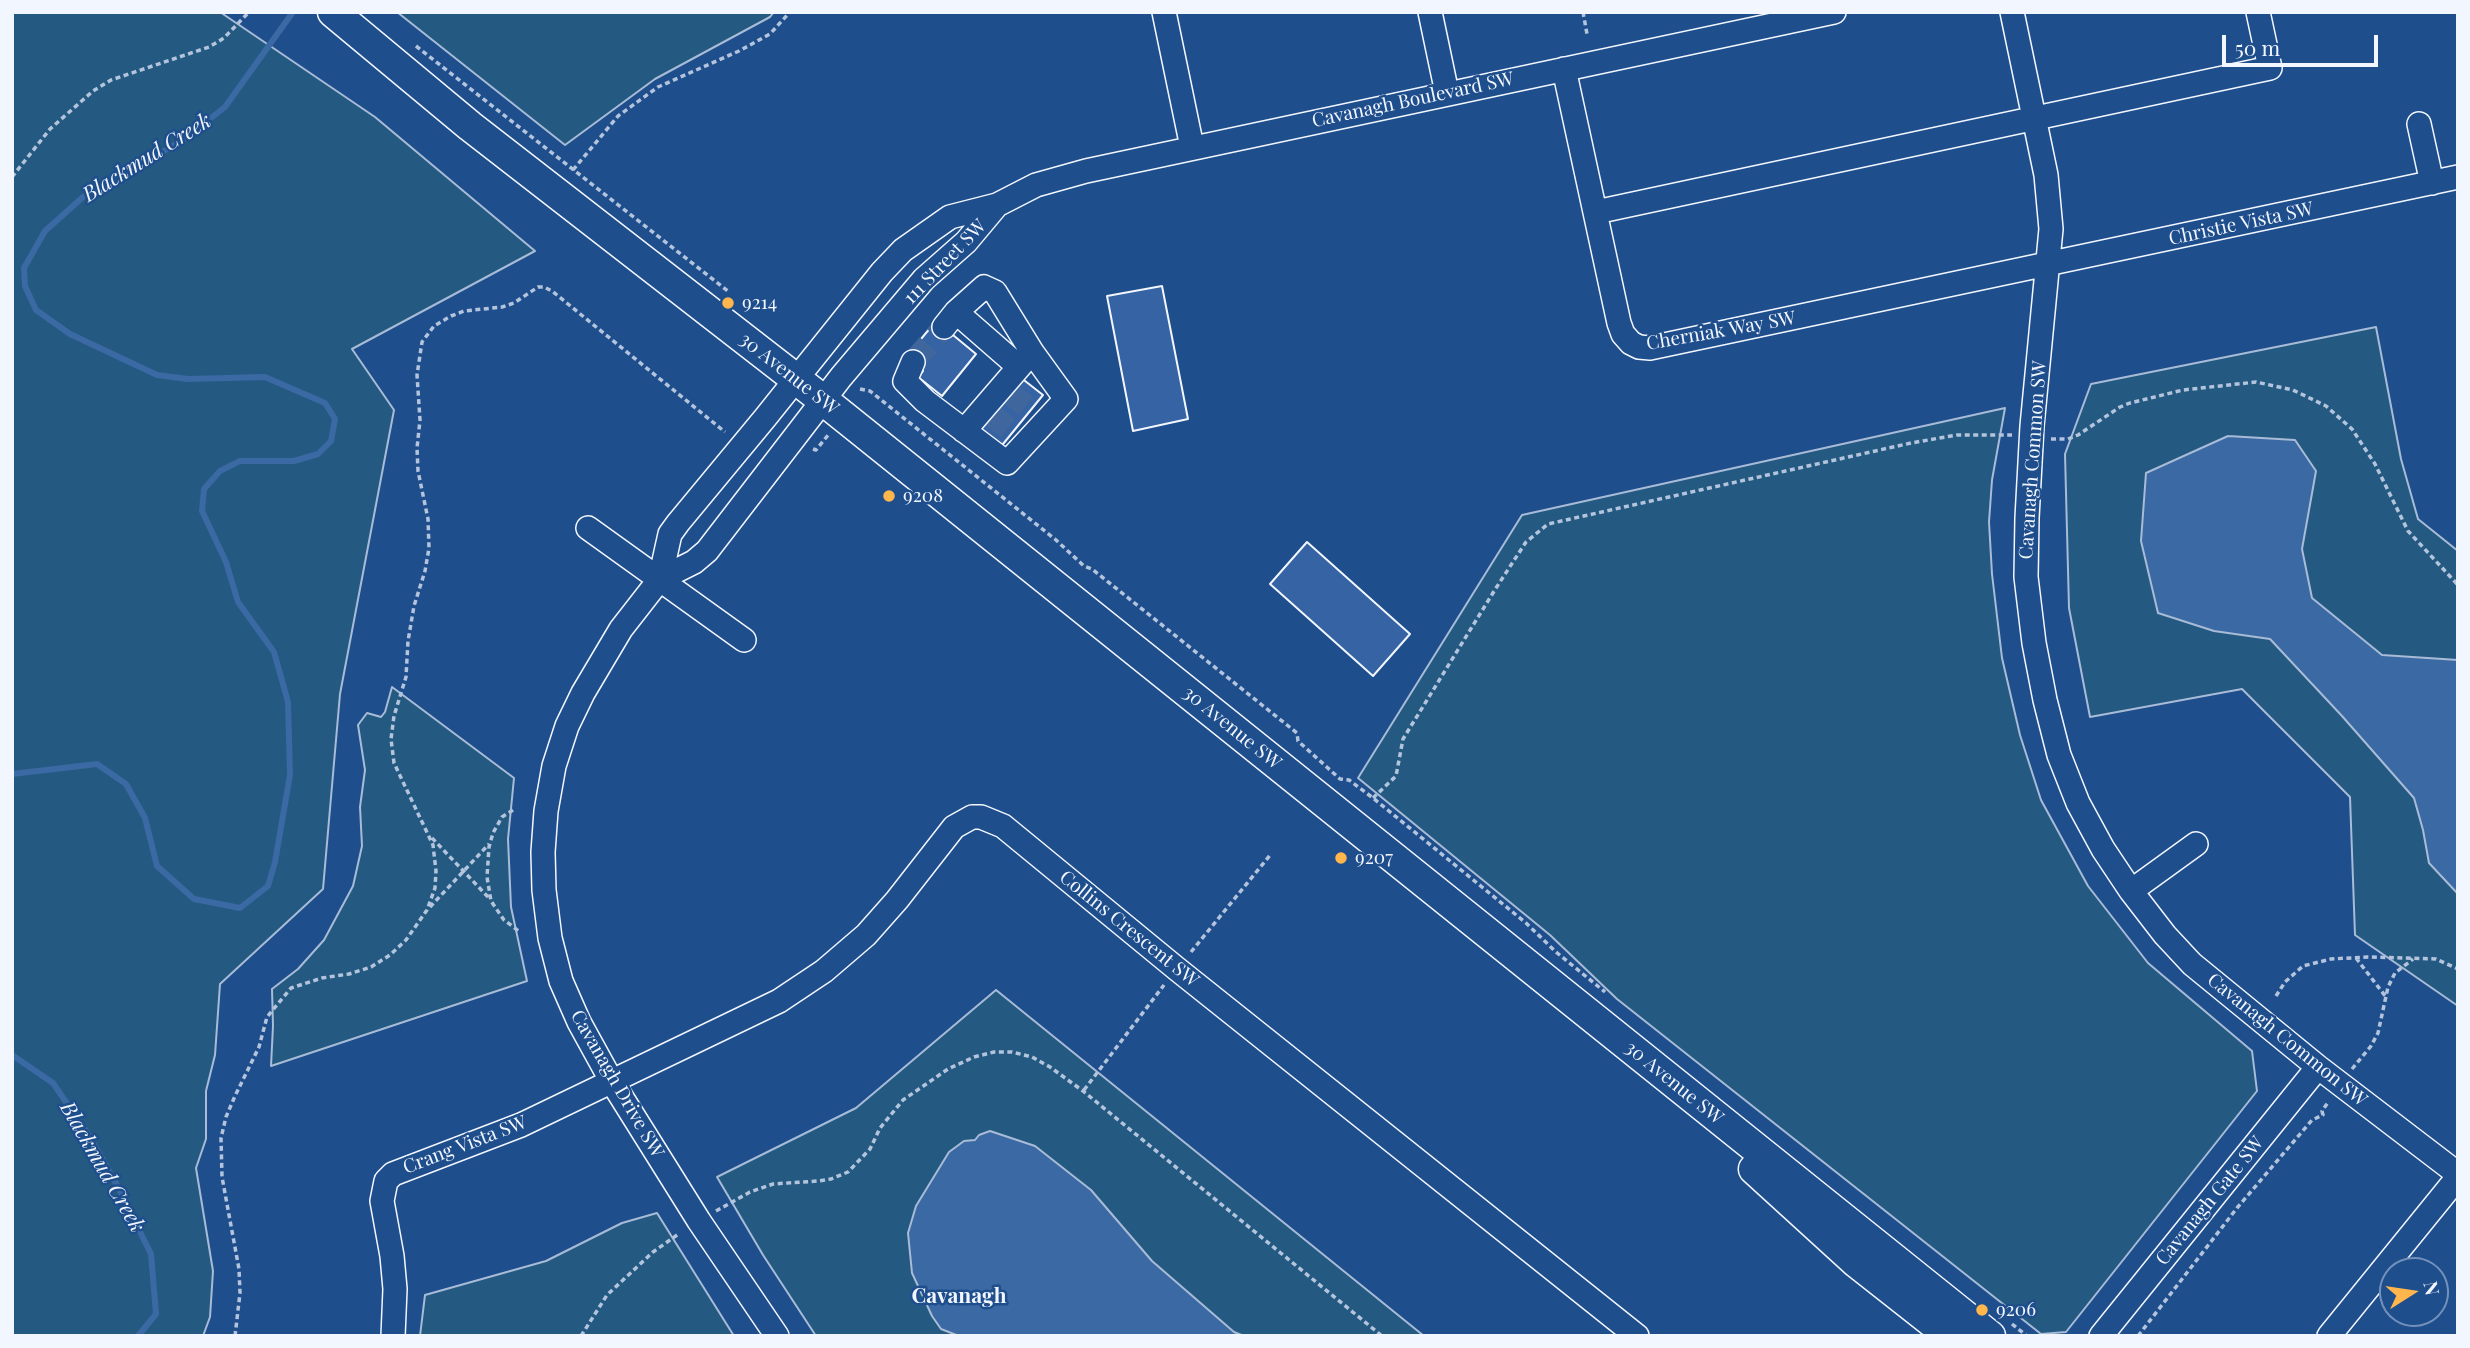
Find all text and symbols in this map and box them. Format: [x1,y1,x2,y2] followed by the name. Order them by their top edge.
[2225,21,2381,65] scale bar
[2235,33,2280,61] text: 50 m
[1310,67,1516,133] street label: Cavanagh Boulevard SW
[78,108,216,208] water label: Blackmud Creek
[2167,198,2315,250] street label: Christie Vista SW
[899,215,991,309] street label: 111 Street SW
[742,292,777,314] place label: 9214
[720,295,736,311] marker: 9214
[1645,307,1797,355] street label: Cherniak Way SW
[735,328,843,420] street label: 30 Avenue SW
[2015,360,2051,560] street label: Cavanagh Common SW
[903,485,943,507] place label: 9208
[881,488,897,504] marker: 9208
[1178,682,1286,774] street label: 30 Avenue SW
[1355,847,1393,869] place label: 9207
[1333,850,1349,866] marker: 9207
[1055,866,1203,992] street label: Collins Crescent SW
[2203,969,2371,1111] street label: Cavanagh Common SW
[566,1006,668,1162] street label: Cavanagh Drive SW
[1620,1037,1728,1129] street label: 30 Avenue SW
[54,1097,150,1237] water label: Blackmud Creek
[400,1111,530,1179] street label: Crang Vista SW
[2151,1132,2269,1270] street label: Cavanagh Gate SW
[2379,1257,2449,1327] north arrow
[2418,1279,2447,1297] text: N
[912,1283,1006,1309] district label: Cavanagh
[1996,1299,2036,1321] place label: 9206
[1974,1302,1990,1318] marker: 9206

